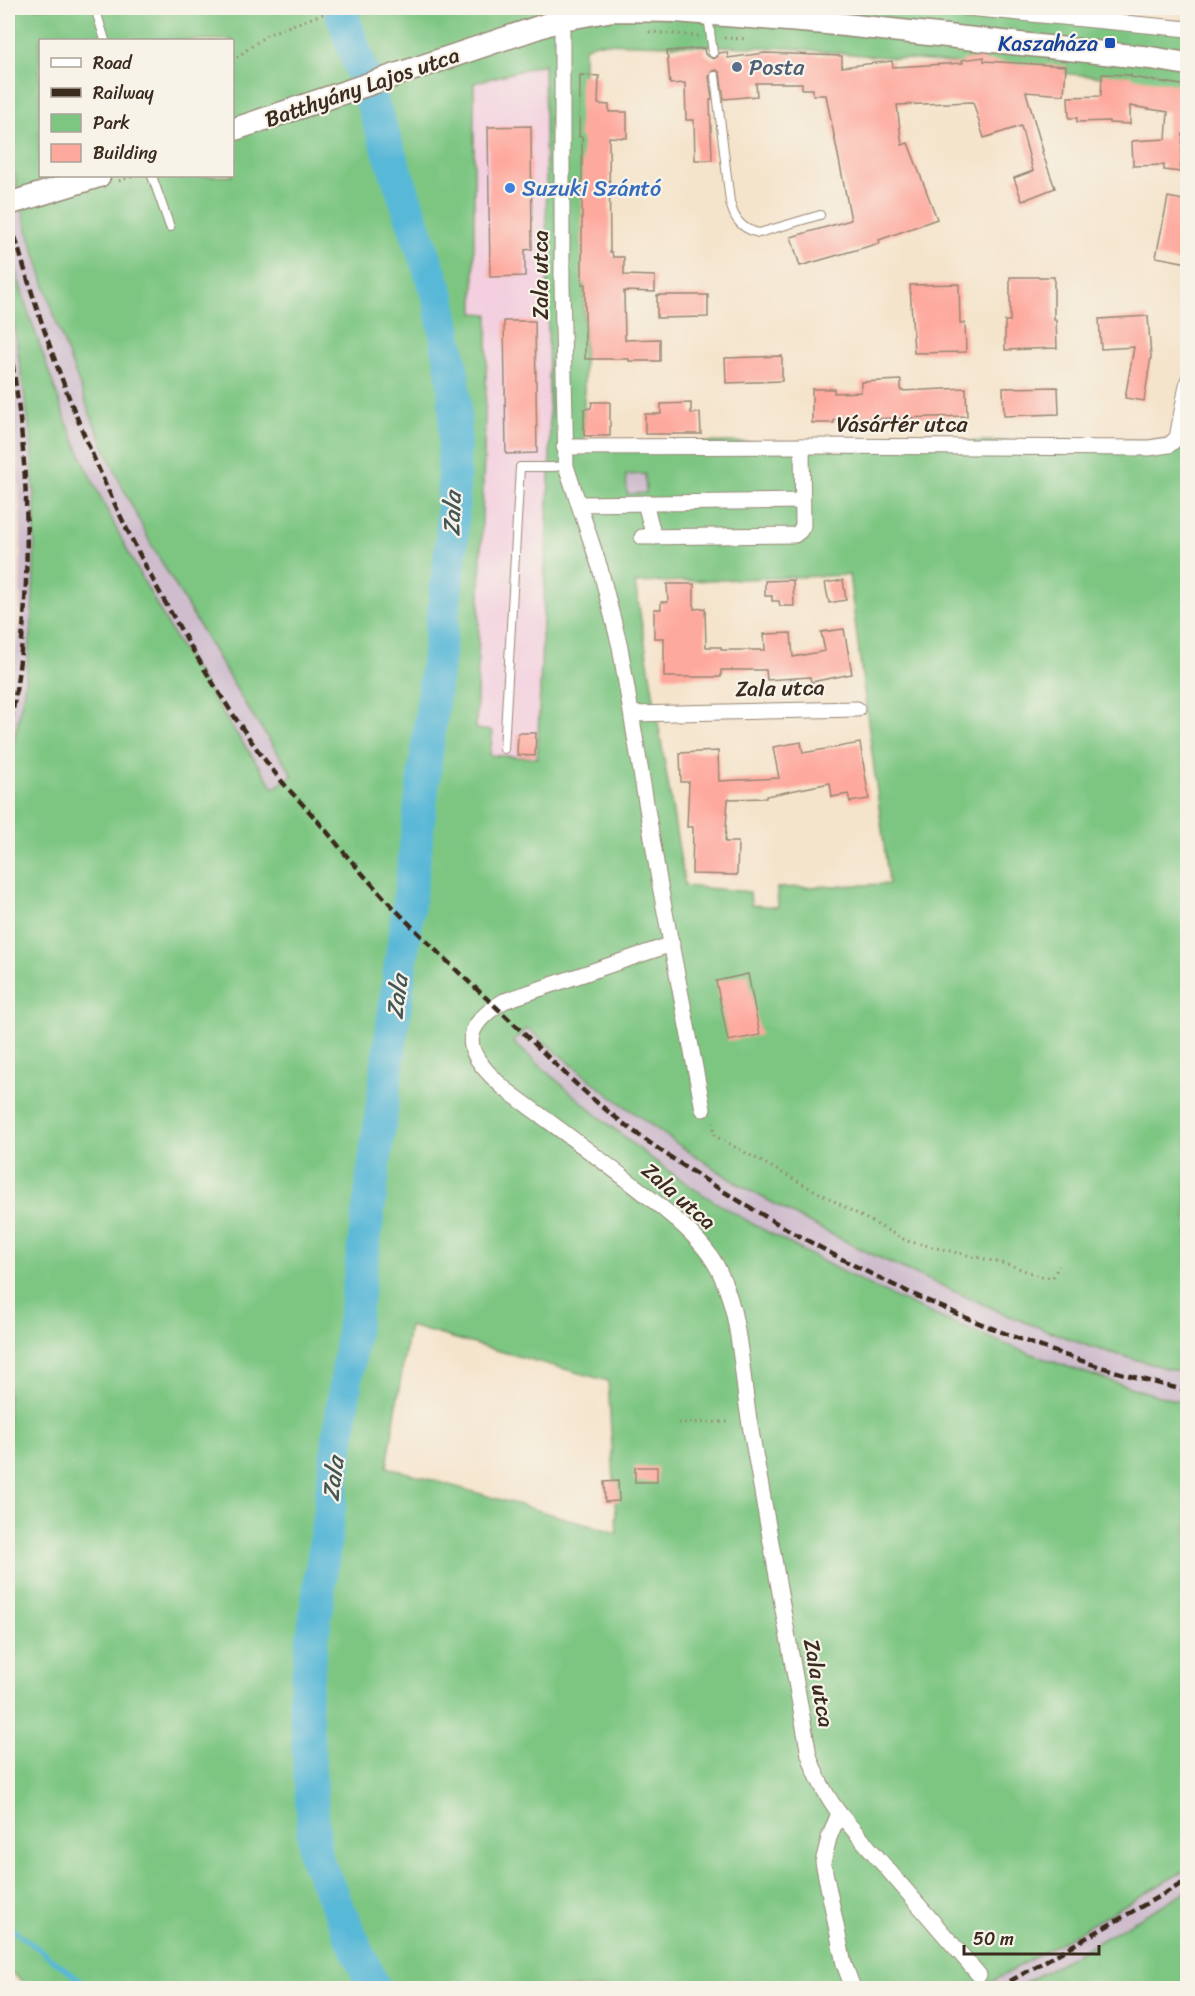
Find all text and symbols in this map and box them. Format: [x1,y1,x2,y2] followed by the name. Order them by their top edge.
[998,24,1098,63] place label: Kaszaháza
[259,35,465,139] street label: Batthyány Lajos utca
[1103,36,1117,50] marker: Kaszaháza
[39,39,234,177] legend
[93,47,133,79] text: Road
[749,48,805,87] place label: Posta
[730,60,744,74] marker: Posta
[93,77,155,109] text: Railway
[93,107,130,139] text: Park
[93,137,157,169] text: Building
[522,169,662,208] place label: Suzuki Szántó
[503,181,517,195] marker: Suzuki Szántó
[521,230,560,320] street label: Zala utca
[836,405,968,444] street label: Vásártér utca
[430,488,474,537] water label: Zala
[735,668,825,708] street label: Zala utca
[373,970,421,1021] water label: Zala
[632,1152,726,1240] street label: Zala utca
[309,1452,357,1503] water label: Zala
[792,1636,846,1730] street label: Zala utca
[964,1918,1099,1956] scale bar
[973,1923,1014,1955] text: 50 m

